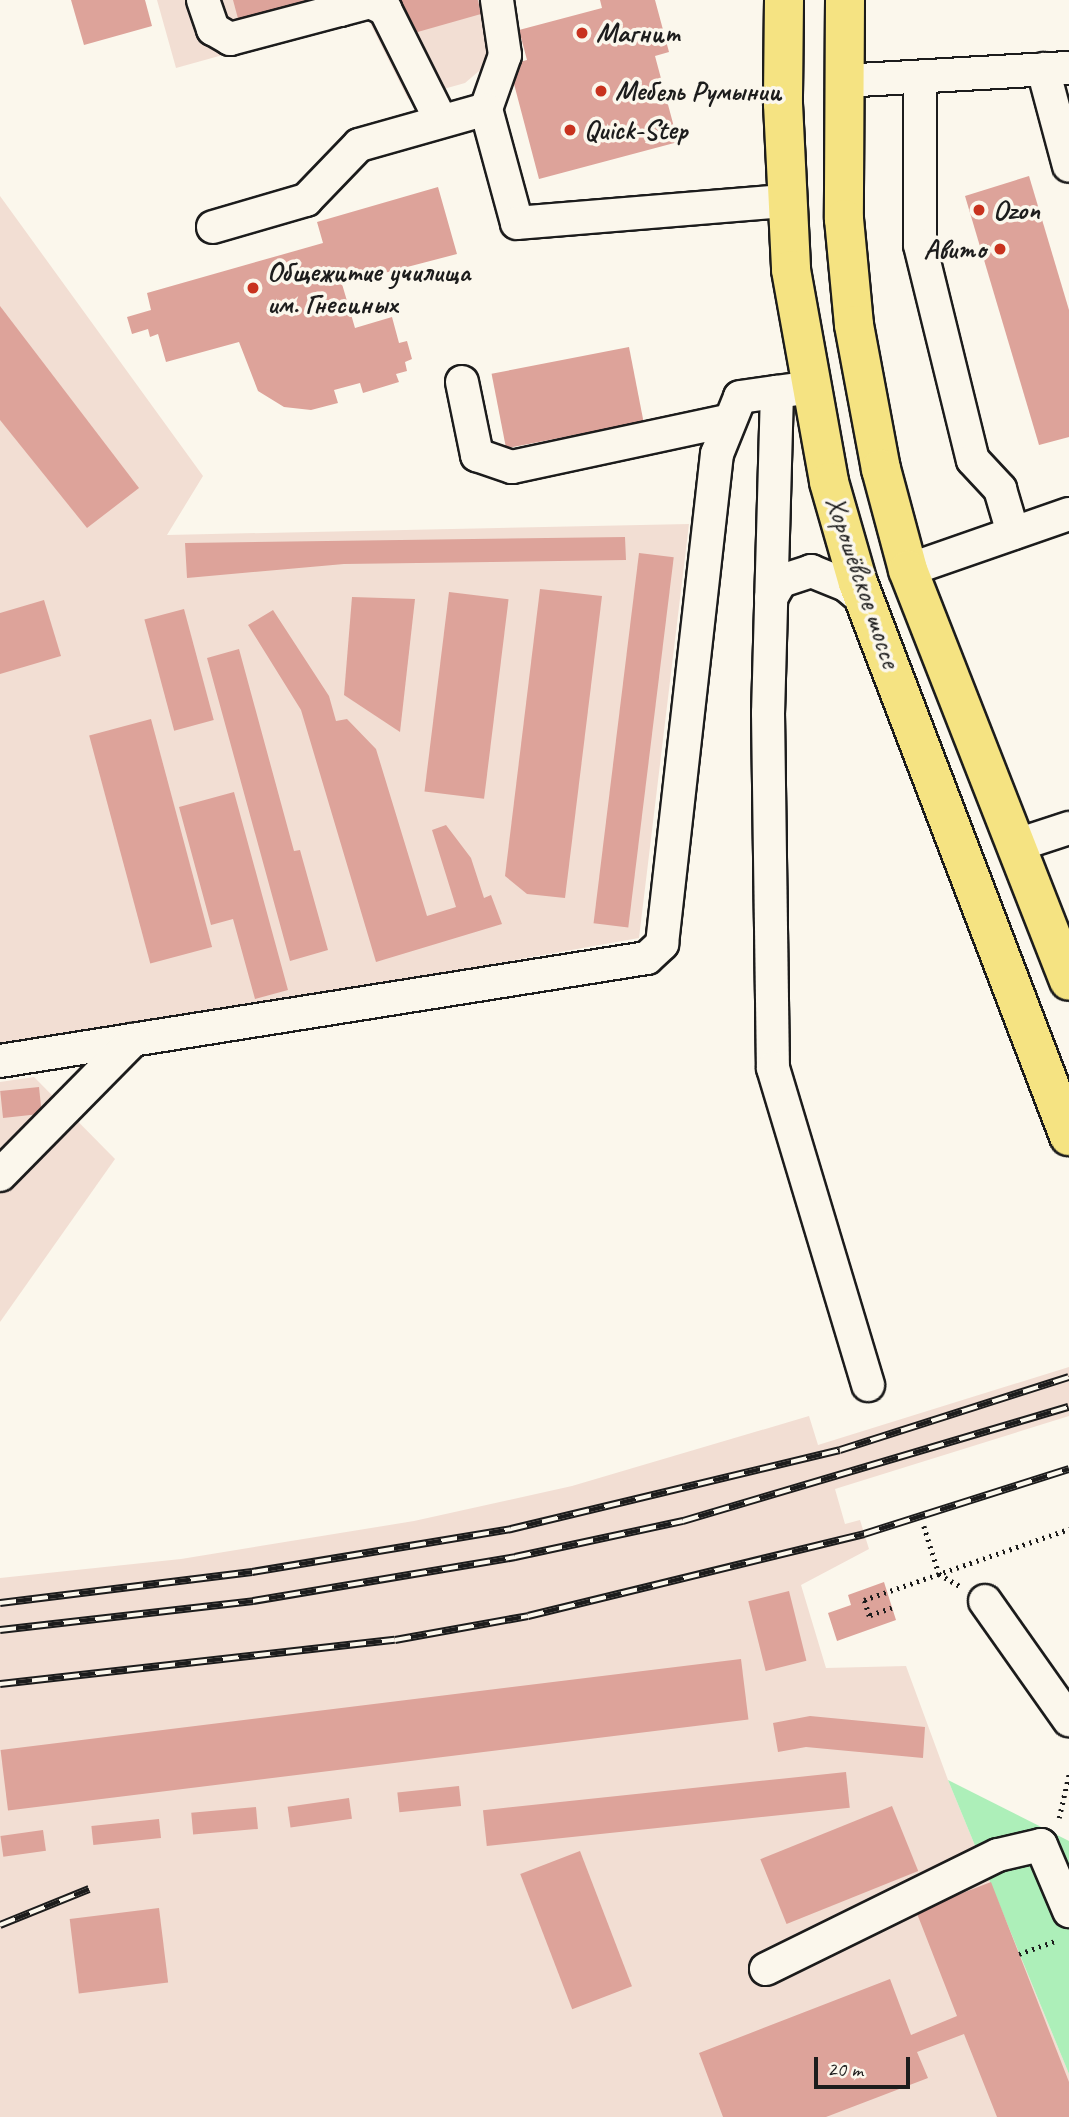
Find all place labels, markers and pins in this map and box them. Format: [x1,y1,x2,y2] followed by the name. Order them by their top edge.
[596,16,681,50] place label: Магнит
[574,25,590,41] marker: Магнит
[615,74,781,108] place label: Мебель Румынии
[593,83,609,99] marker: Мебель Румынии
[584,113,687,147] place label: Quick-Step
[562,122,578,138] marker: Quick-Step
[993,193,1040,227] place label: Ozon
[971,202,987,218] marker: Ozon
[923,232,986,266] place label: Авито
[992,241,1008,257] marker: Авито
[267,255,472,321] place label: Общежитие училища им. Гнесиных
[245,280,261,296] marker: Общежитие училища им. Гнесиных

